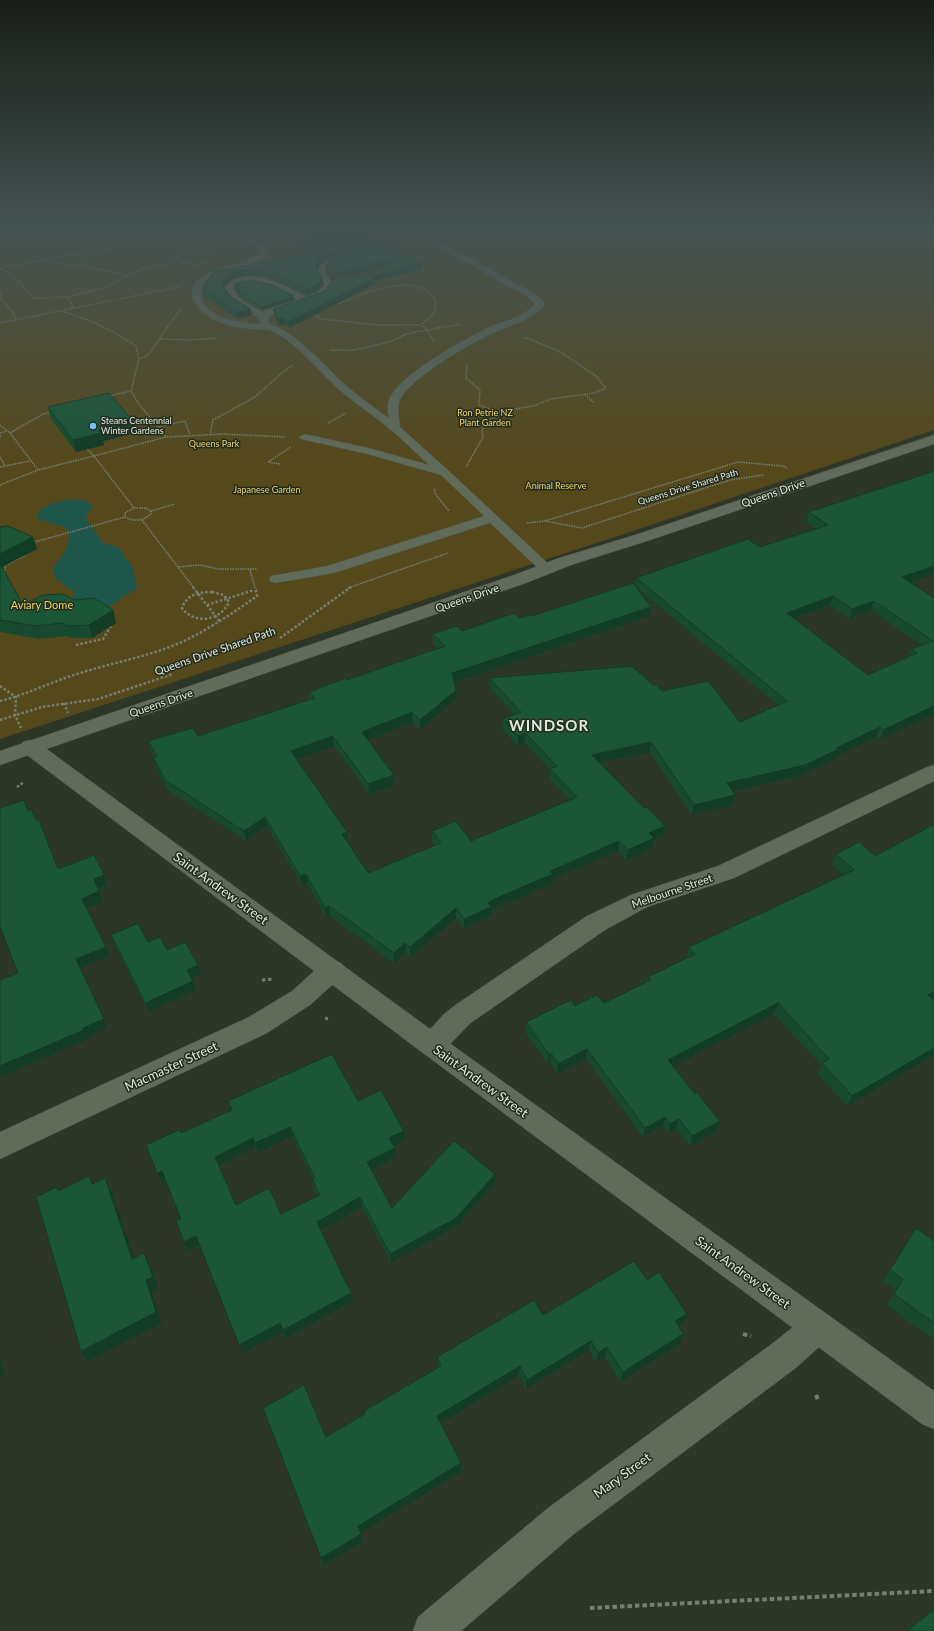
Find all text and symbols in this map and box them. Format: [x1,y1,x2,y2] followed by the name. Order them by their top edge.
[457,407,513,428] park label: Ron Petrie NZ Plant Garden
[101,415,172,436] place label: Steans Centennial Winter Gardens
[88,421,98,431] marker: Steans Centennial Winter Gardens
[189,438,240,449] park label: Queens Park
[636,466,739,507] street label: Queens Drive Shared Path
[739,476,807,509] street label: Queens Drive
[526,480,587,491] park label: Animal Reserve
[233,484,301,495] park label: Japanese Garden
[433,581,501,614] street label: Queens Drive
[11,598,73,611] park label: Aviary Dome
[153,624,277,677] street label: Queens Drive Shared Path
[127,686,195,719] street label: Queens Drive
[509,716,589,734] district label: WINDSOR
[170,848,272,928] street label: Saint Andrew Street
[630,871,714,910] street label: Melbourne Street
[122,1037,220,1095] street label: Macmaster Street
[430,1041,532,1121] street label: Saint Andrew Street
[692,1232,794,1312] street label: Saint Andrew Street
[590,1449,654,1501] street label: Mary Street

